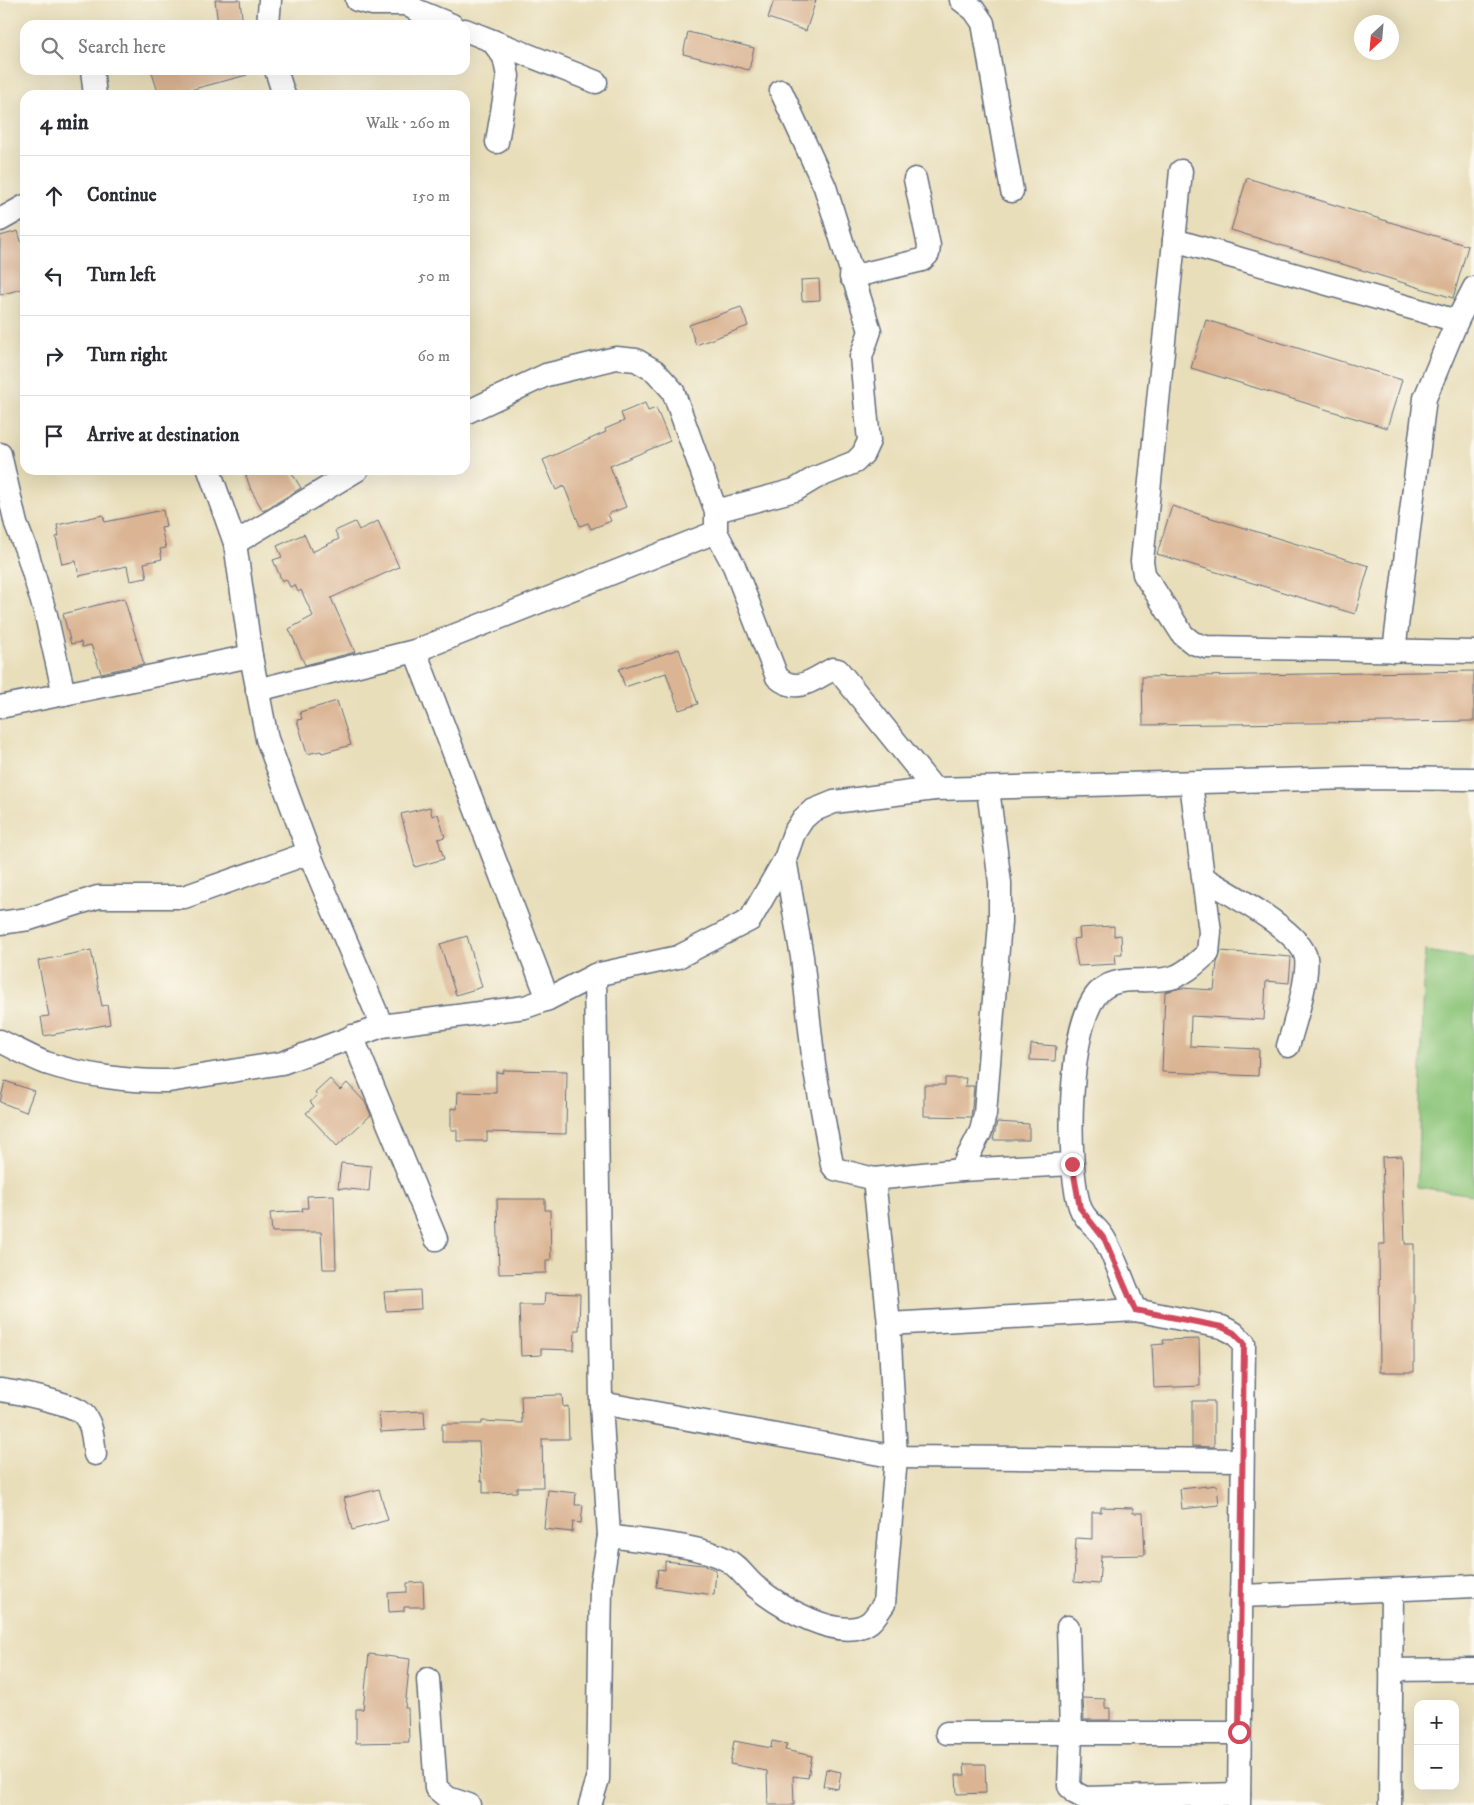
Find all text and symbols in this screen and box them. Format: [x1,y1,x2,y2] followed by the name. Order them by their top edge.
[1354,15,1399,60] north arrow
[20,20,470,75] search box
[38,34,66,62] icon: search
[78,36,166,59] text: Search here
[40,110,89,136] text: 4 min
[366,113,450,133] text: Walk · 260 m
[40,182,68,210] icon: ahead
[87,184,157,207] text: Continue
[412,186,450,206] text: 150 m
[40,262,68,290] icon: left
[87,264,156,287] text: Turn left
[418,266,450,286] text: 50 m
[40,342,68,370] icon: right
[87,344,167,367] text: Turn right
[418,346,450,366] text: 60 m
[40,422,68,450] icon: arrive
[87,424,239,447] text: Arrive at destination
[1061,1153,1084,1176] route end
[1414,1700,1459,1790] map controls
[1414,1700,1459,1745] button: +
[1228,1721,1251,1744] route start
[1414,1745,1459,1790] button: −

